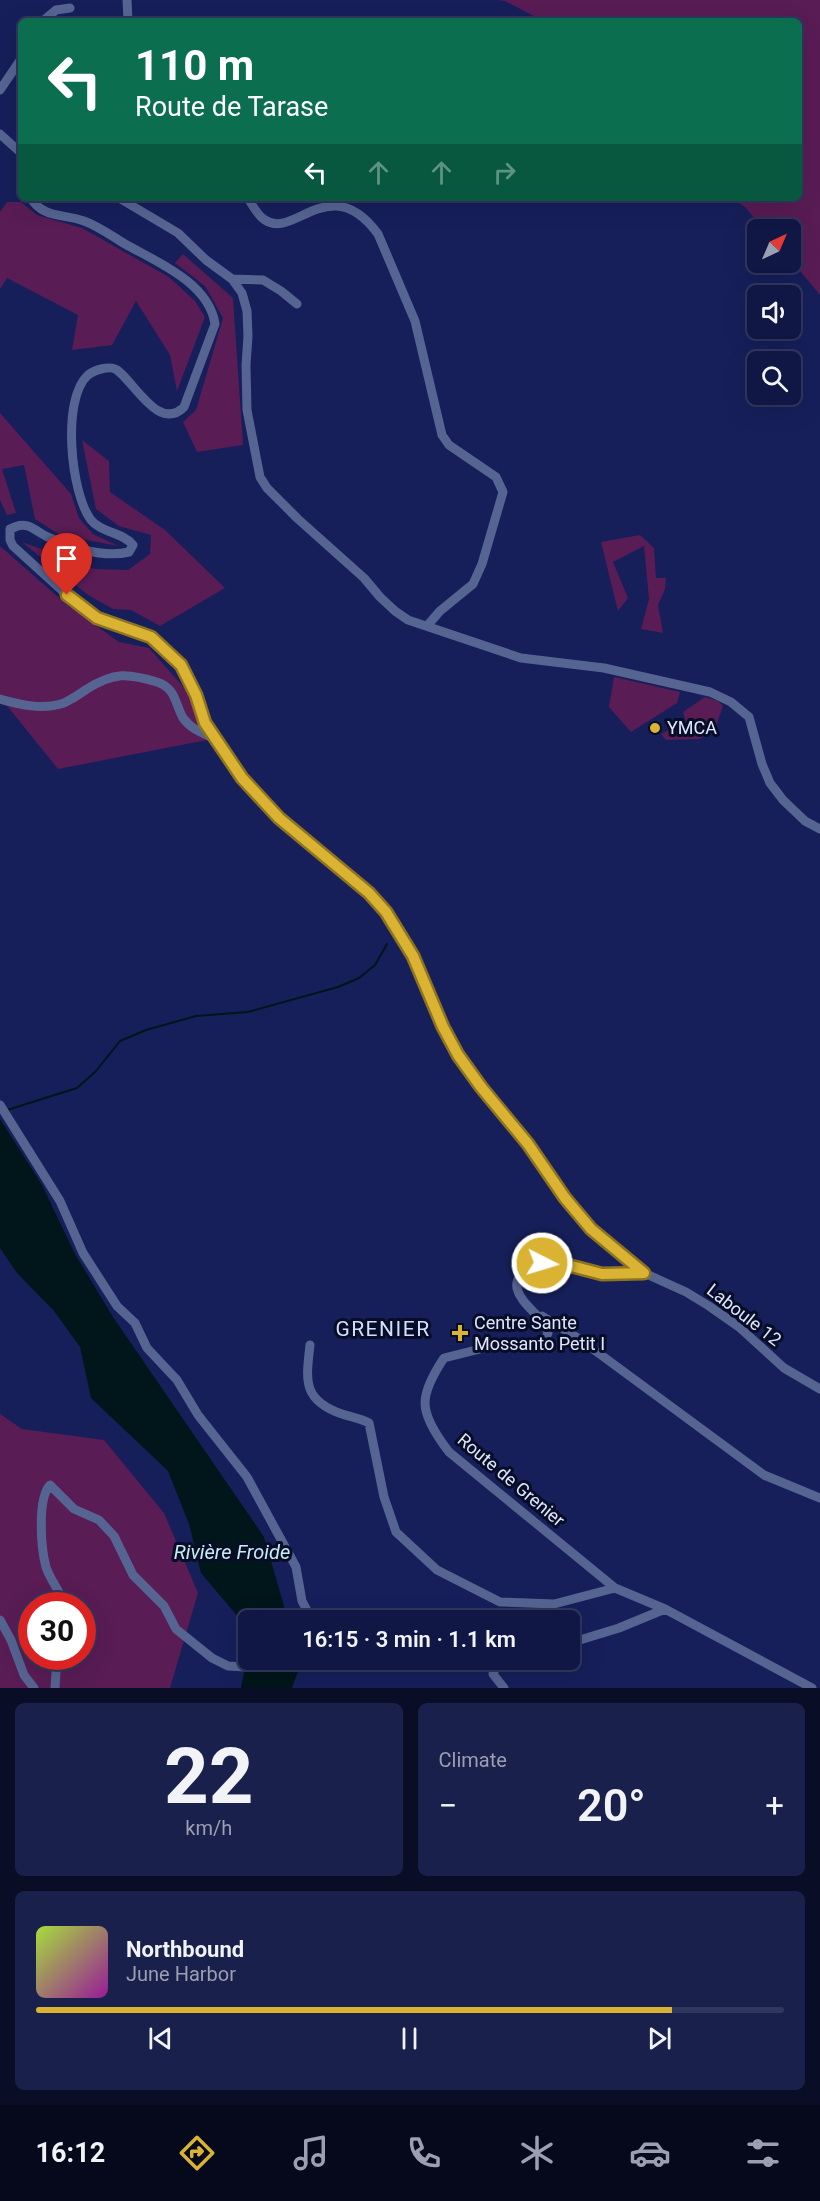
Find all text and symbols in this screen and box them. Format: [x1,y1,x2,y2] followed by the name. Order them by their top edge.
[135,41,254,90] text: 110 m
[36,42,114,120] icon: left
[135,91,328,123] text: Route de Tarase
[299,156,332,189] icon: left
[362,156,395,189] icon: ahead
[425,156,458,189] icon: ahead
[488,156,521,189] icon: right
[747,219,801,273] north arrow
[747,219,801,405] map controls
[747,285,801,339] button: sound
[747,351,801,405] button: search
[41,533,92,595] pin
[50,542,83,575] icon: arrive
[667,717,717,738] place label: YMCA
[648,721,662,735] marker: YMCA
[510,1231,574,1295] position arrow
[703,1279,786,1350] street label: Laboule 12
[474,1312,605,1354] place label: Centre Sante Mossanto Petit I
[335,1317,431,1341] district label: GRENIER
[451,1324,469,1342] marker: Centre Sante Mossanto Petit I
[454,1429,569,1530] street label: Route de Grenier
[174,1540,290,1564] water label: Rivière Froide
[18,1592,96,1670] speed limit sign: 30
[302,1627,516,1652] text: 16:15 · 3 min · 1.1 km
[164,1731,254,1822] text: 22
[439,1748,507,1772] text: Climate
[577,1779,646,1832] text: 20°
[439,1786,457,1825] text: −
[765,1786,784,1825] text: +
[185,1816,232,1840] text: km/h
[126,1937,244,1962] text: Northbound
[126,1962,236,1986] text: June Harbor
[144,2022,177,2055] icon: previous
[393,2022,426,2055] icon: pause
[643,2022,676,2055] icon: next
[176,2132,218,2174] icon: directions
[290,2132,332,2174] icon: music
[403,2132,445,2174] icon: phone
[516,2132,558,2174] icon: climate
[629,2132,671,2174] icon: car
[742,2132,784,2174] icon: filters
[36,2137,105,2169] text: 16:12

